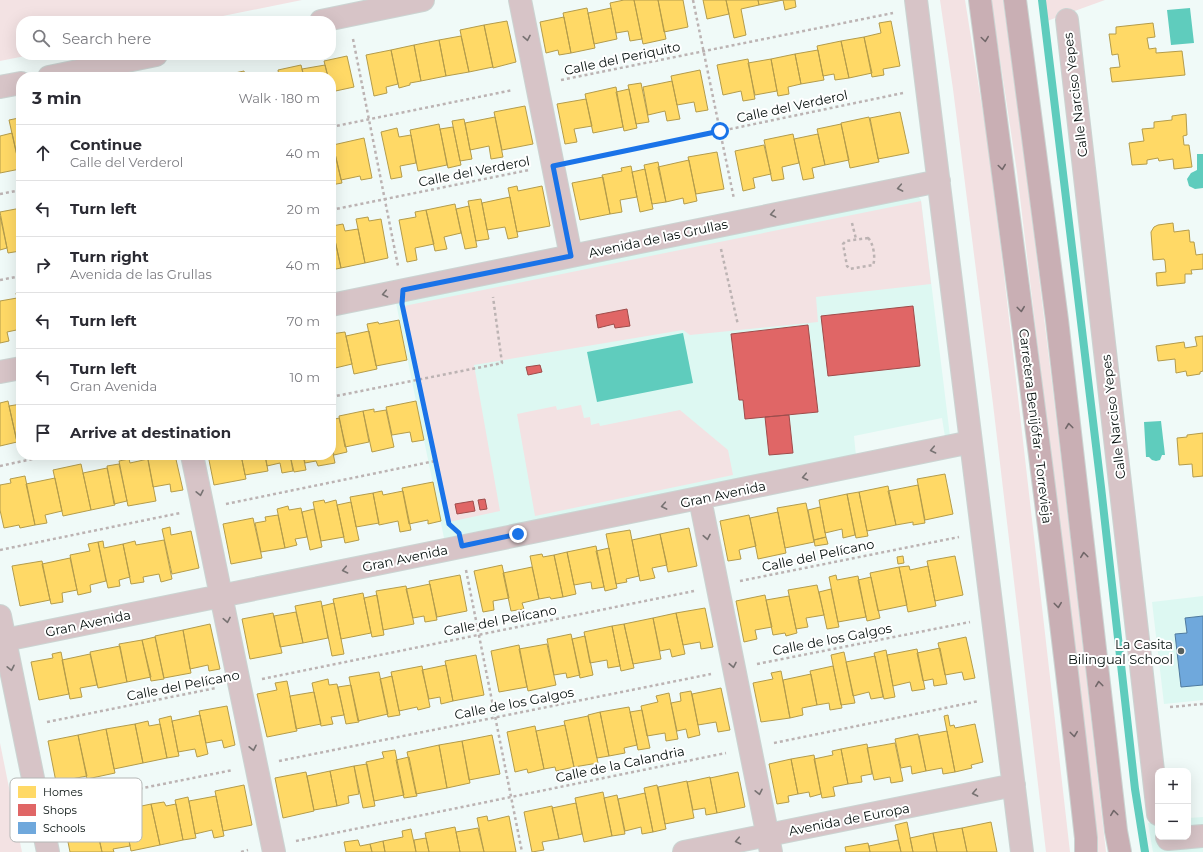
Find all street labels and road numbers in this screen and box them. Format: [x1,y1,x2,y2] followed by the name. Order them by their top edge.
[1059,32,1091,158] street label: Calle Narciso Yepes
[562,38,682,78] street label: Calle del Periquito
[735,86,849,126] street label: Calle del Verderol
[417,152,531,190] street label: Calle del Verderol
[587,215,729,261] street label: Avenida de las Grullas
[1016,328,1056,524] street label: Carretera Benijófar - Torrevieja
[1097,354,1129,480] street label: Calle Narciso Yepes
[679,477,767,511] street label: Gran Avenida
[760,535,876,575] street label: Calle del Pelícano
[361,541,449,575] street label: Gran Avenida
[442,601,558,639] street label: Calle del Pelícano
[44,606,132,640] street label: Gran Avenida
[771,620,893,658] street label: Calle de los Galgos
[125,666,241,704] street label: Calle del Pelícano
[453,684,575,722] street label: Calle de los Galgos
[554,743,686,785] street label: Calle de la Calandria
[787,799,911,839] street label: Avenida de Europa

